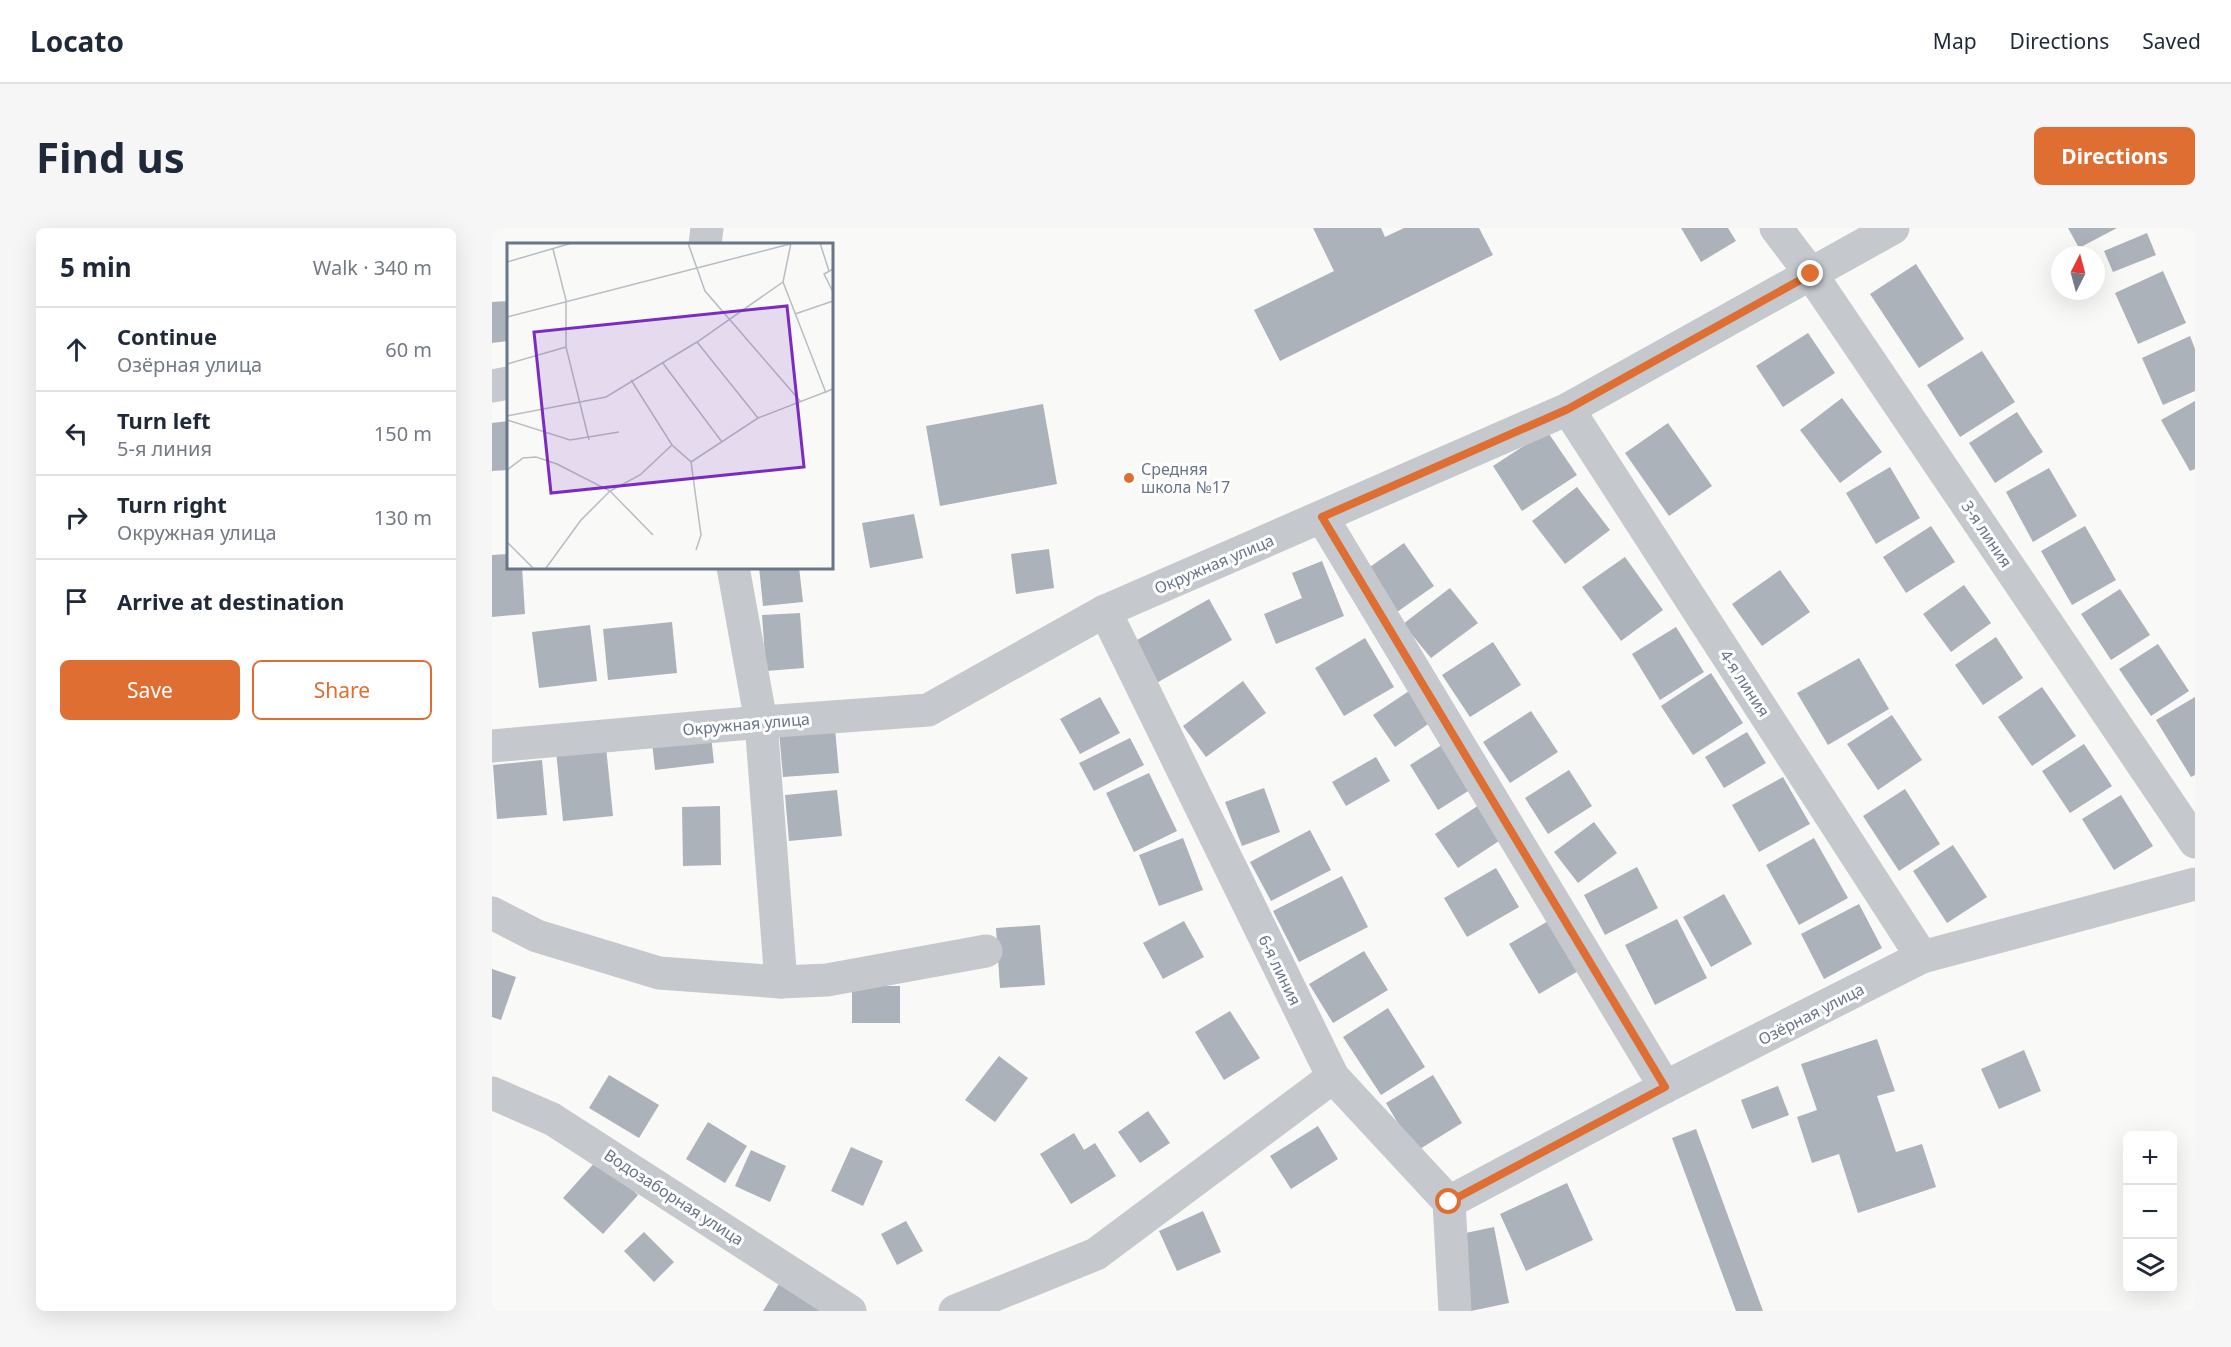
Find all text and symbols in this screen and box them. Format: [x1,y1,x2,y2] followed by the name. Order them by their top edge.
[30,22,124,60] text: Locato
[1933,27,1977,55] text: Map
[2010,27,2109,55] text: Directions
[2142,27,2201,55] text: Saved
[2034,127,2195,185] button: Directions
[36,128,185,185] text: Find us
[507,243,832,568] inset map
[2051,246,2105,300] north arrow
[60,249,132,285] text: 5 min
[313,254,432,281] text: Walk · 340 m
[1797,260,1823,286] route end
[117,321,217,351] text: Continue
[60,333,93,366] icon: ahead
[385,336,432,363] text: 60 m
[117,351,262,378] text: Озёрная улица
[117,405,211,435] text: Turn left
[60,417,93,450] icon: left
[374,420,432,447] text: 150 m
[117,435,212,462] text: 5-я линия
[1141,458,1230,498] place label: Средняя школа №17
[1122,471,1136,485] marker: Средняя школа №17
[117,489,227,519] text: Turn right
[1957,496,2017,572] street label: 3-я линия
[60,501,93,534] icon: right
[374,504,432,531] text: 130 m
[117,519,277,546] text: Окружная улица
[1151,529,1277,599] street label: Окружная улица
[60,585,93,618] icon: arrive
[117,586,344,616] text: Arrive at destination
[1715,645,1775,721] street label: 4-я линия
[60,660,240,720] button: Save
[252,660,432,720] button: Share
[681,707,811,741] street label: Окружная улица
[1253,931,1307,1009] street label: 6-я линия
[1754,978,1868,1050] street label: Озёрная улица
[2123,1131,2177,1293] map controls
[2123,1131,2177,1185] button: +
[600,1144,748,1250] street label: Водозаборная улица
[2123,1185,2177,1239] button: −
[1435,1188,1461,1214] route start
[2123,1239,2177,1293] button: layers

